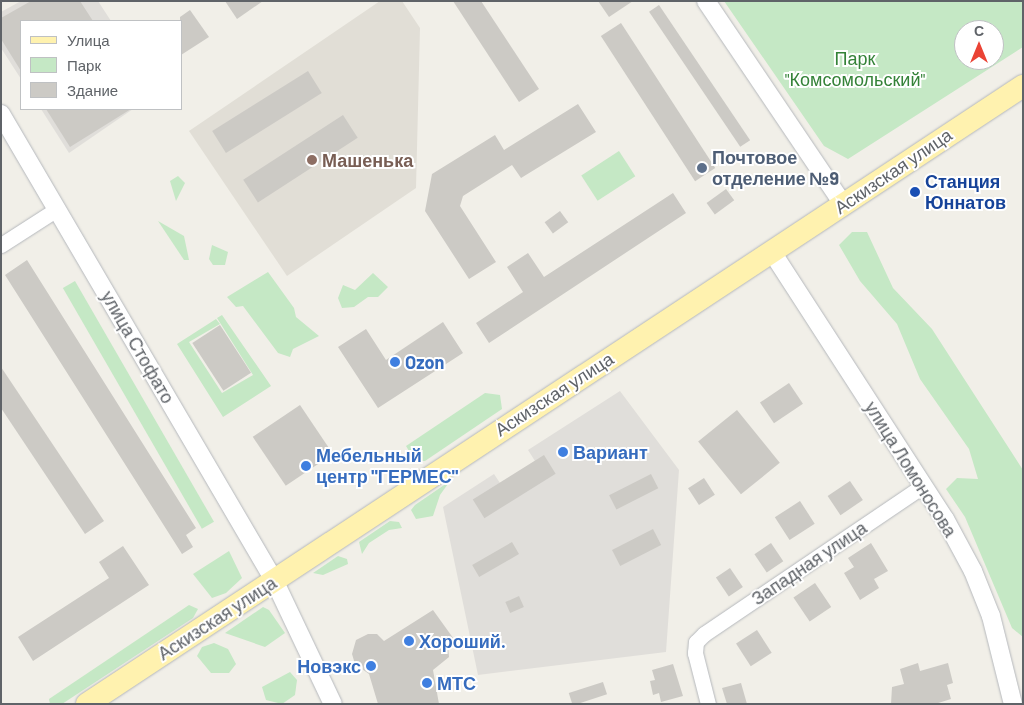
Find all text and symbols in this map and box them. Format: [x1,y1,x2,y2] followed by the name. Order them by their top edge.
[20,20,182,110] legend
[954,20,1004,70] north arrow
[974,22,984,39] text: С
[67,31,110,49] text: Улица
[785,48,925,90] park label: Парк "Комсомольский"
[67,56,101,74] text: Парк
[67,81,118,99] text: Здание
[830,124,956,218] street label: Аскизская улица
[712,147,839,190] place label: Почтовое отделение №9
[322,149,413,171] place label: Машенька
[306,154,318,166] marker: Машенька
[696,162,708,174] marker: Почтовое отделение №9
[925,171,1006,213] place label: Станция Юннатов
[909,186,921,198] marker: Станция Юннатов
[97,287,179,407] street label: улица Стофато
[491,348,617,440] street label: Аскизская улица
[405,351,444,373] place label: Ozon
[389,356,401,368] marker: Ozon
[861,397,961,541] street label: улица Ломоносова
[573,441,648,463] place label: Вариант
[316,445,458,488] place label: Мебельный центр "ГЕРМЕС"
[557,446,569,458] marker: Вариант
[300,460,312,472] marker: Мебельный центр "ГЕРМЕС"
[747,517,871,609] street label: Западная улица
[154,572,280,664] street label: Аскизская улица
[419,630,506,652] place label: Хороший.
[403,635,415,647] marker: Хороший.
[297,655,361,677] place label: Новэкс
[365,660,377,672] marker: Новэкс
[437,672,476,694] place label: МТС
[421,677,433,689] marker: МТС

